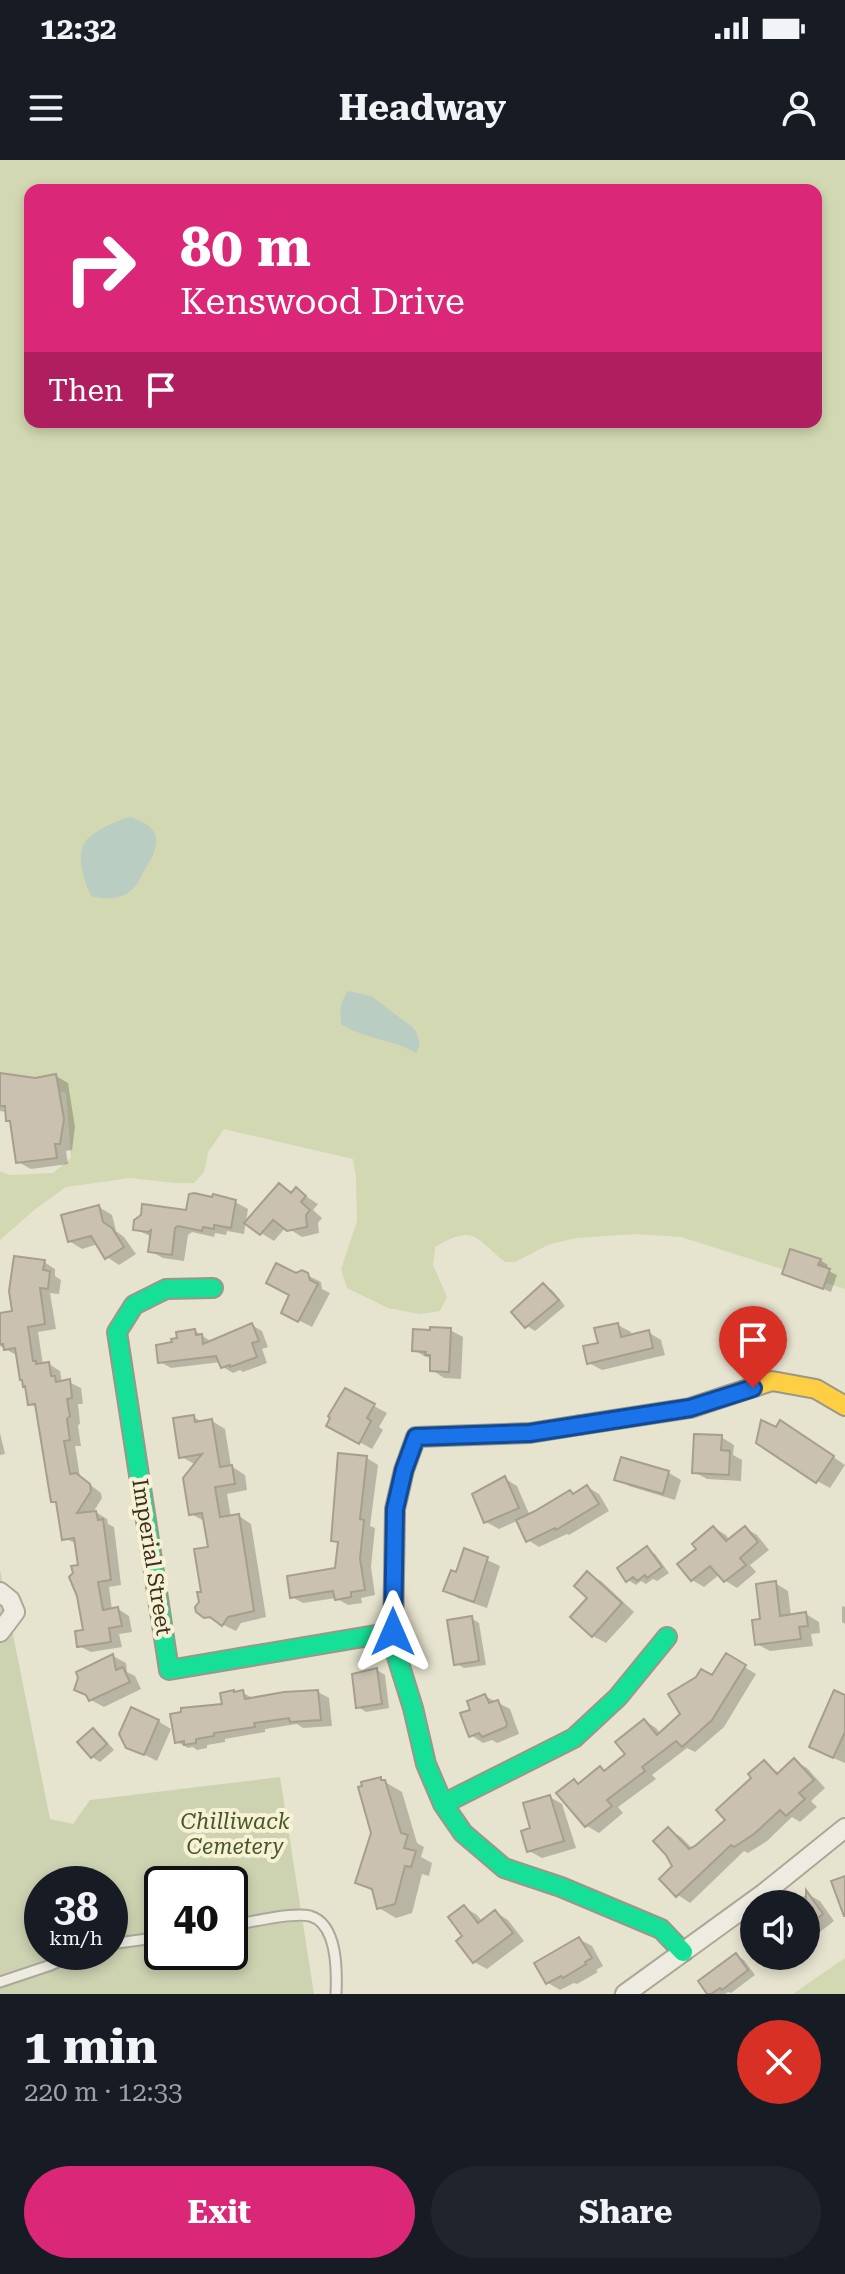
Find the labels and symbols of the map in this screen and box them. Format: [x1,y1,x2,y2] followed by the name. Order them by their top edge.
[719,1306,787,1388] pin
[127,1477,177,1637] street label: Imperial Street
[351,1590,435,1674] position arrow
[180,1809,290,1859] park label: Chilliwack Cemetery
[144,1866,248,1970] speed limit sign: 40

